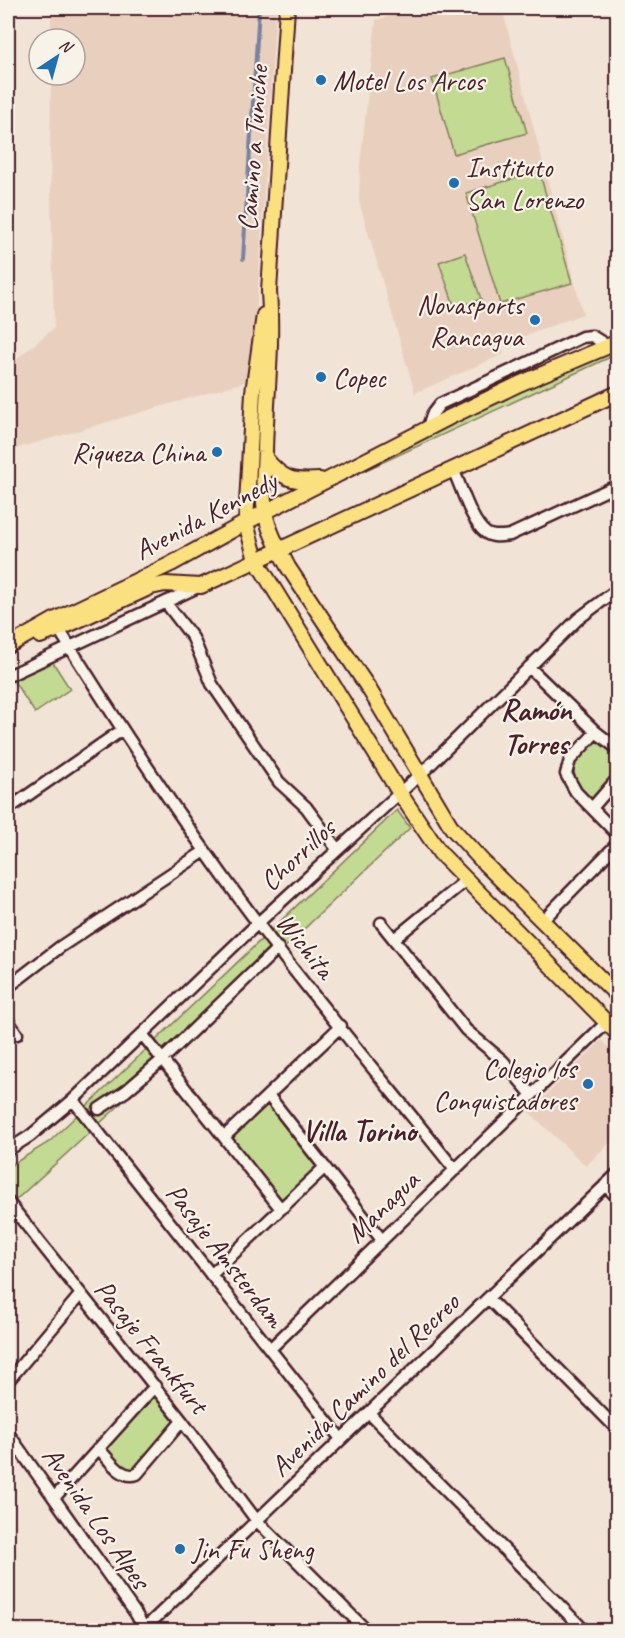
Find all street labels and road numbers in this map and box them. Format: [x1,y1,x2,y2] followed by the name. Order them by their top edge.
[229,62,276,232] street label: Camino a Tuniche
[128,462,285,568] street label: Avenida Kennedy
[252,809,344,898] street label: Chorrillos
[268,905,344,987] street label: Wichita
[338,1162,428,1250] street label: Managua
[158,1176,294,1336] street label: Pasaje Amsterdam
[87,1272,218,1422] street label: Pasaje Frankfurt
[262,1284,468,1484] street label: Avenida Camino del Recreo
[35,1439,160,1597] street label: Avenida Los Alpes

